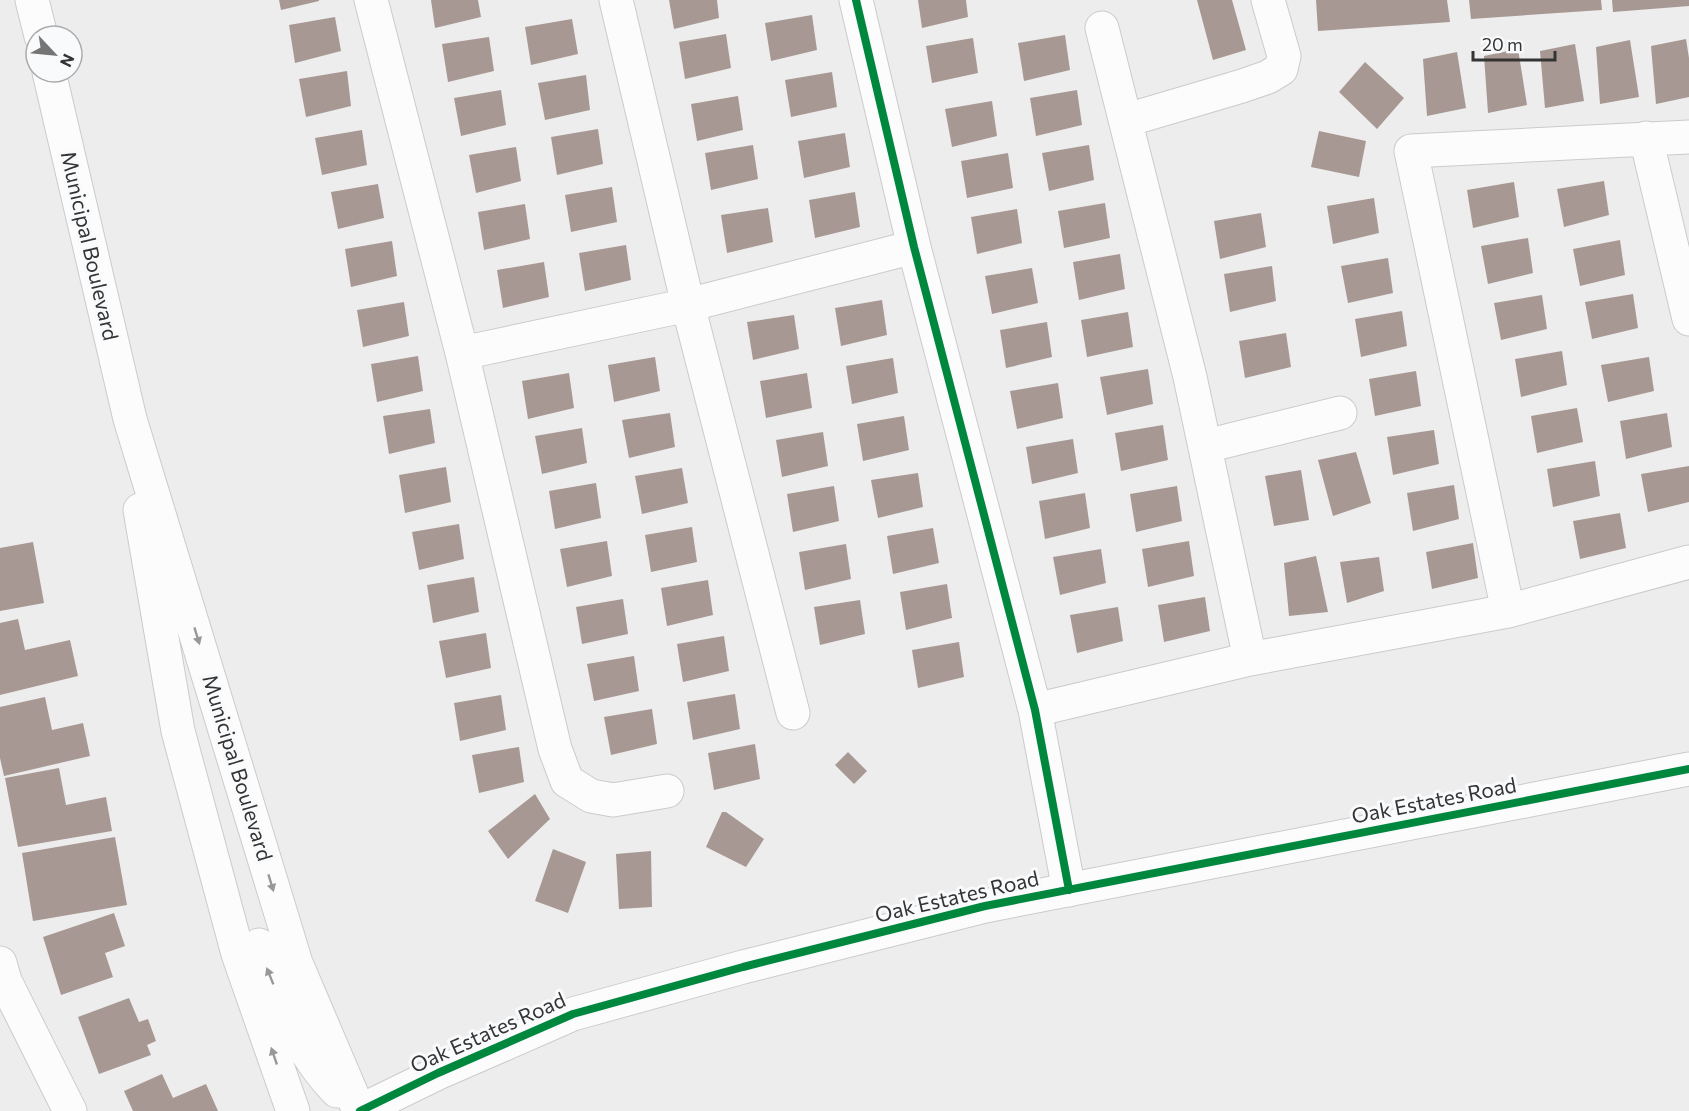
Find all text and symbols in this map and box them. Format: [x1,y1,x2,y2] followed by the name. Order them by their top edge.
[24,24,84,84] north arrow
[1473,24,1556,62] scale bar
[1482,33,1523,55] text: 20 m
[57,51,79,70] text: N
[57,149,124,343] street label: Municipal Boulevard
[192,627,202,645] one-way arrow
[198,671,279,864] street label: Municipal Boulevard
[1349,771,1518,828] street label: Oak Estates Road
[872,865,1041,927] street label: Oak Estates Road
[267,874,276,892] one-way arrow
[264,967,274,985] one-way arrow
[406,986,569,1077] street label: Oak Estates Road
[268,1047,278,1065] one-way arrow

